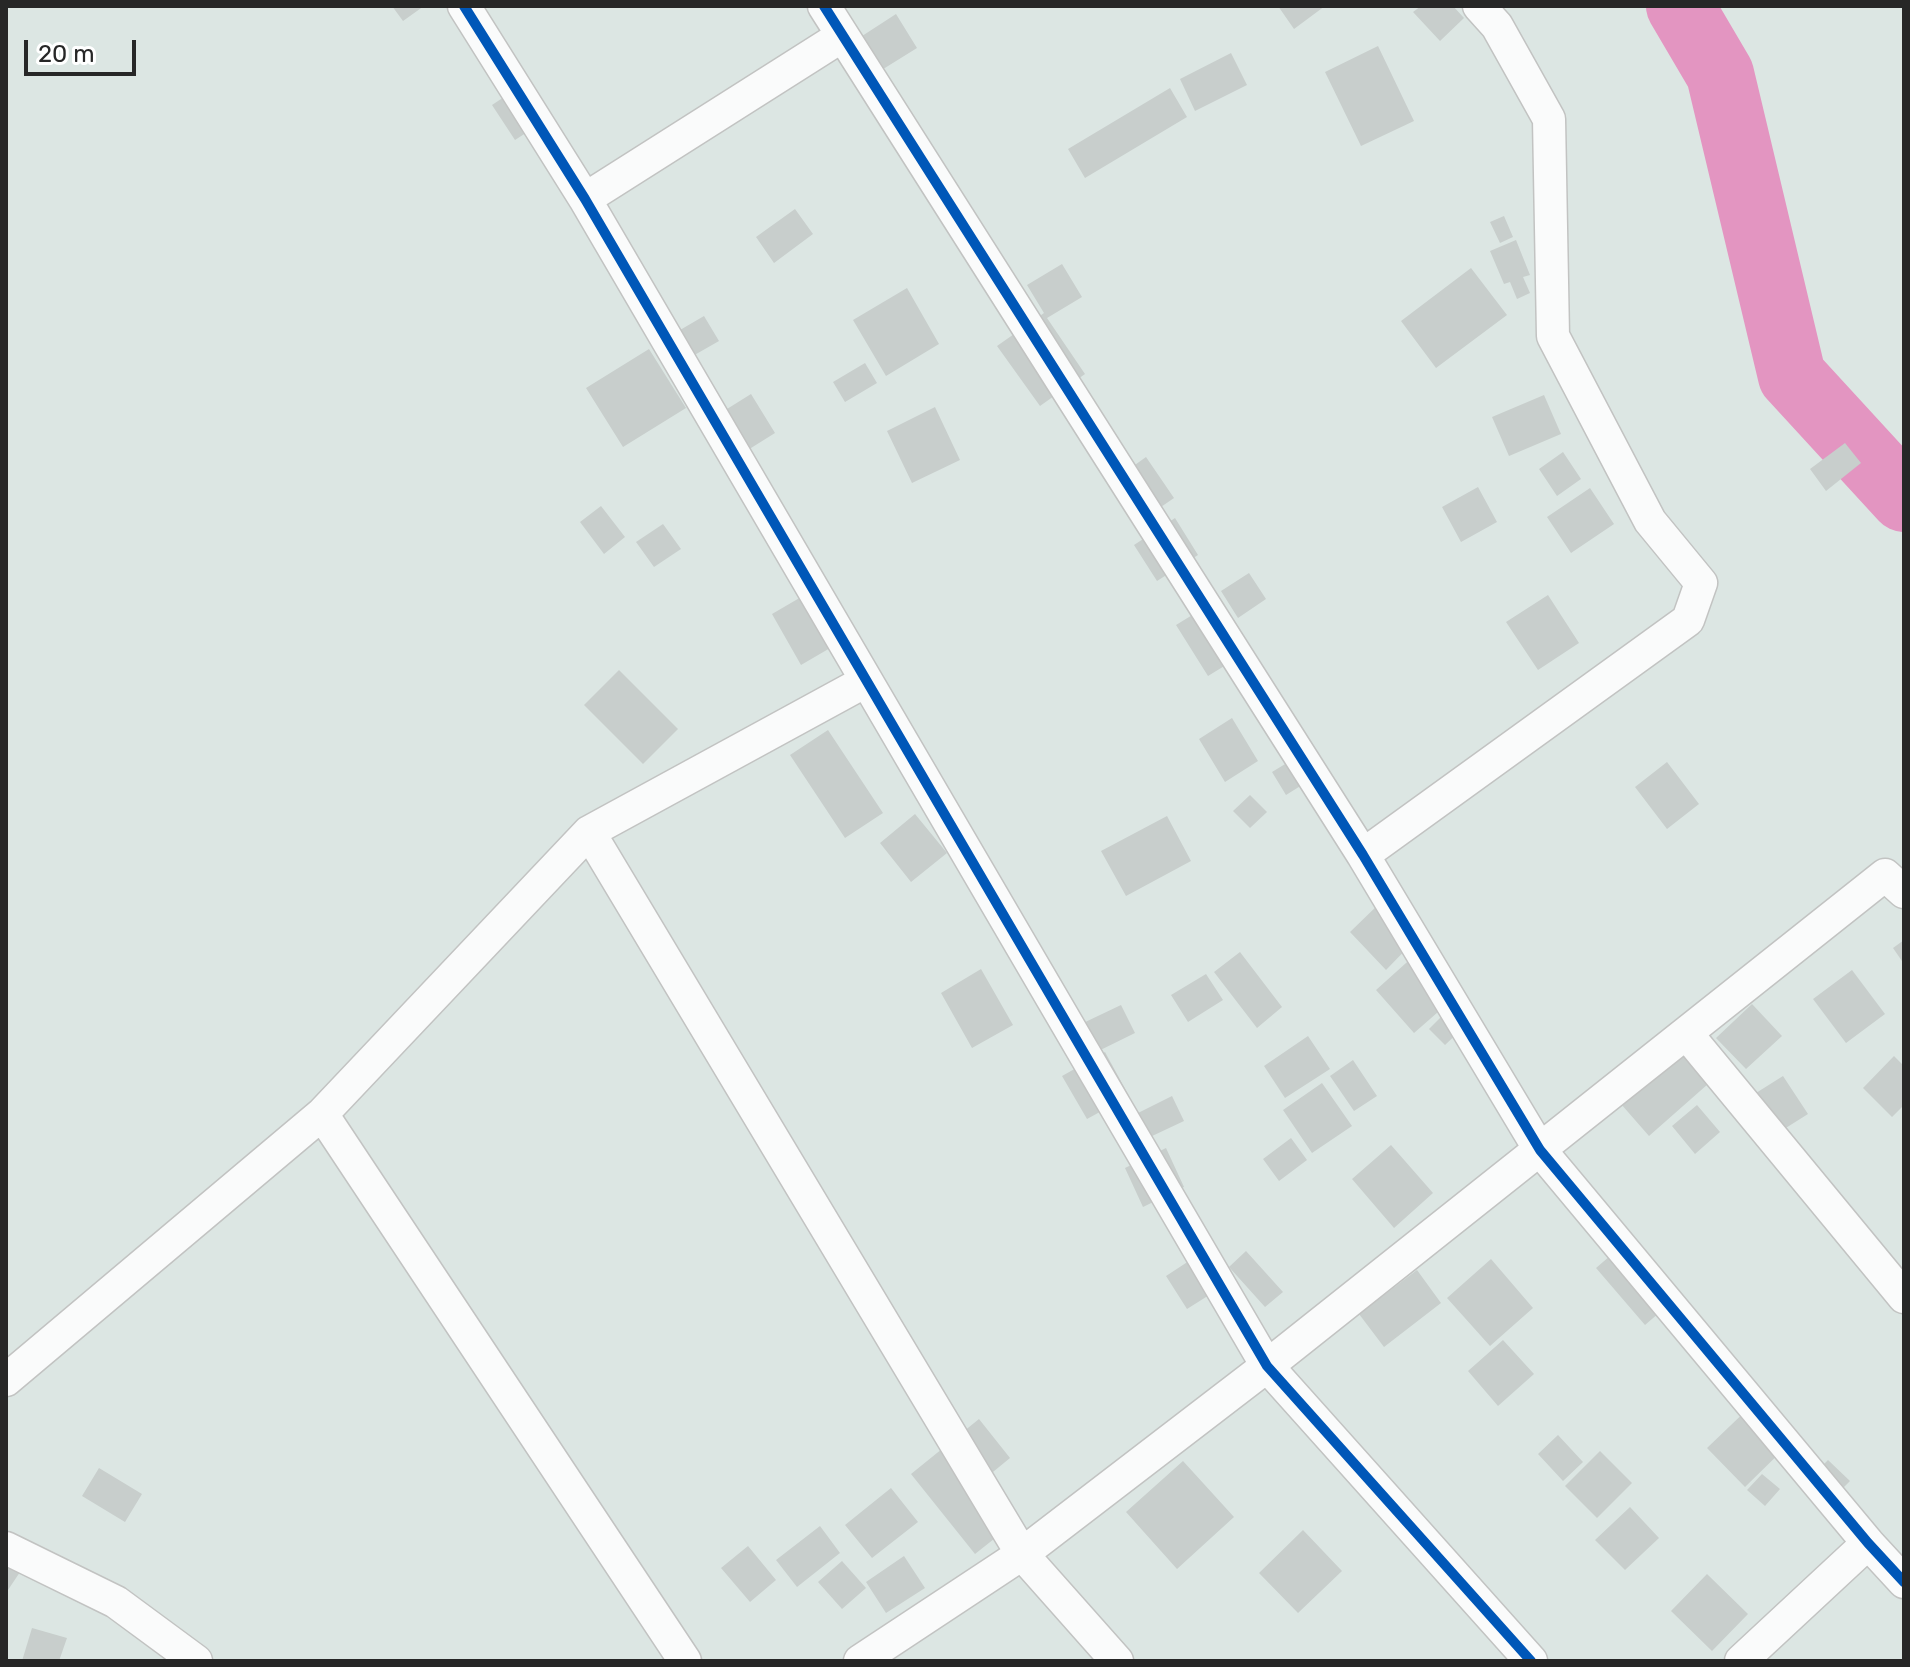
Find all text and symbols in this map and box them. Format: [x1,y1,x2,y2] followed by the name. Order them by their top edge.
[28,24,140,74] scale bar
[38,40,95,68] text: 20 m

